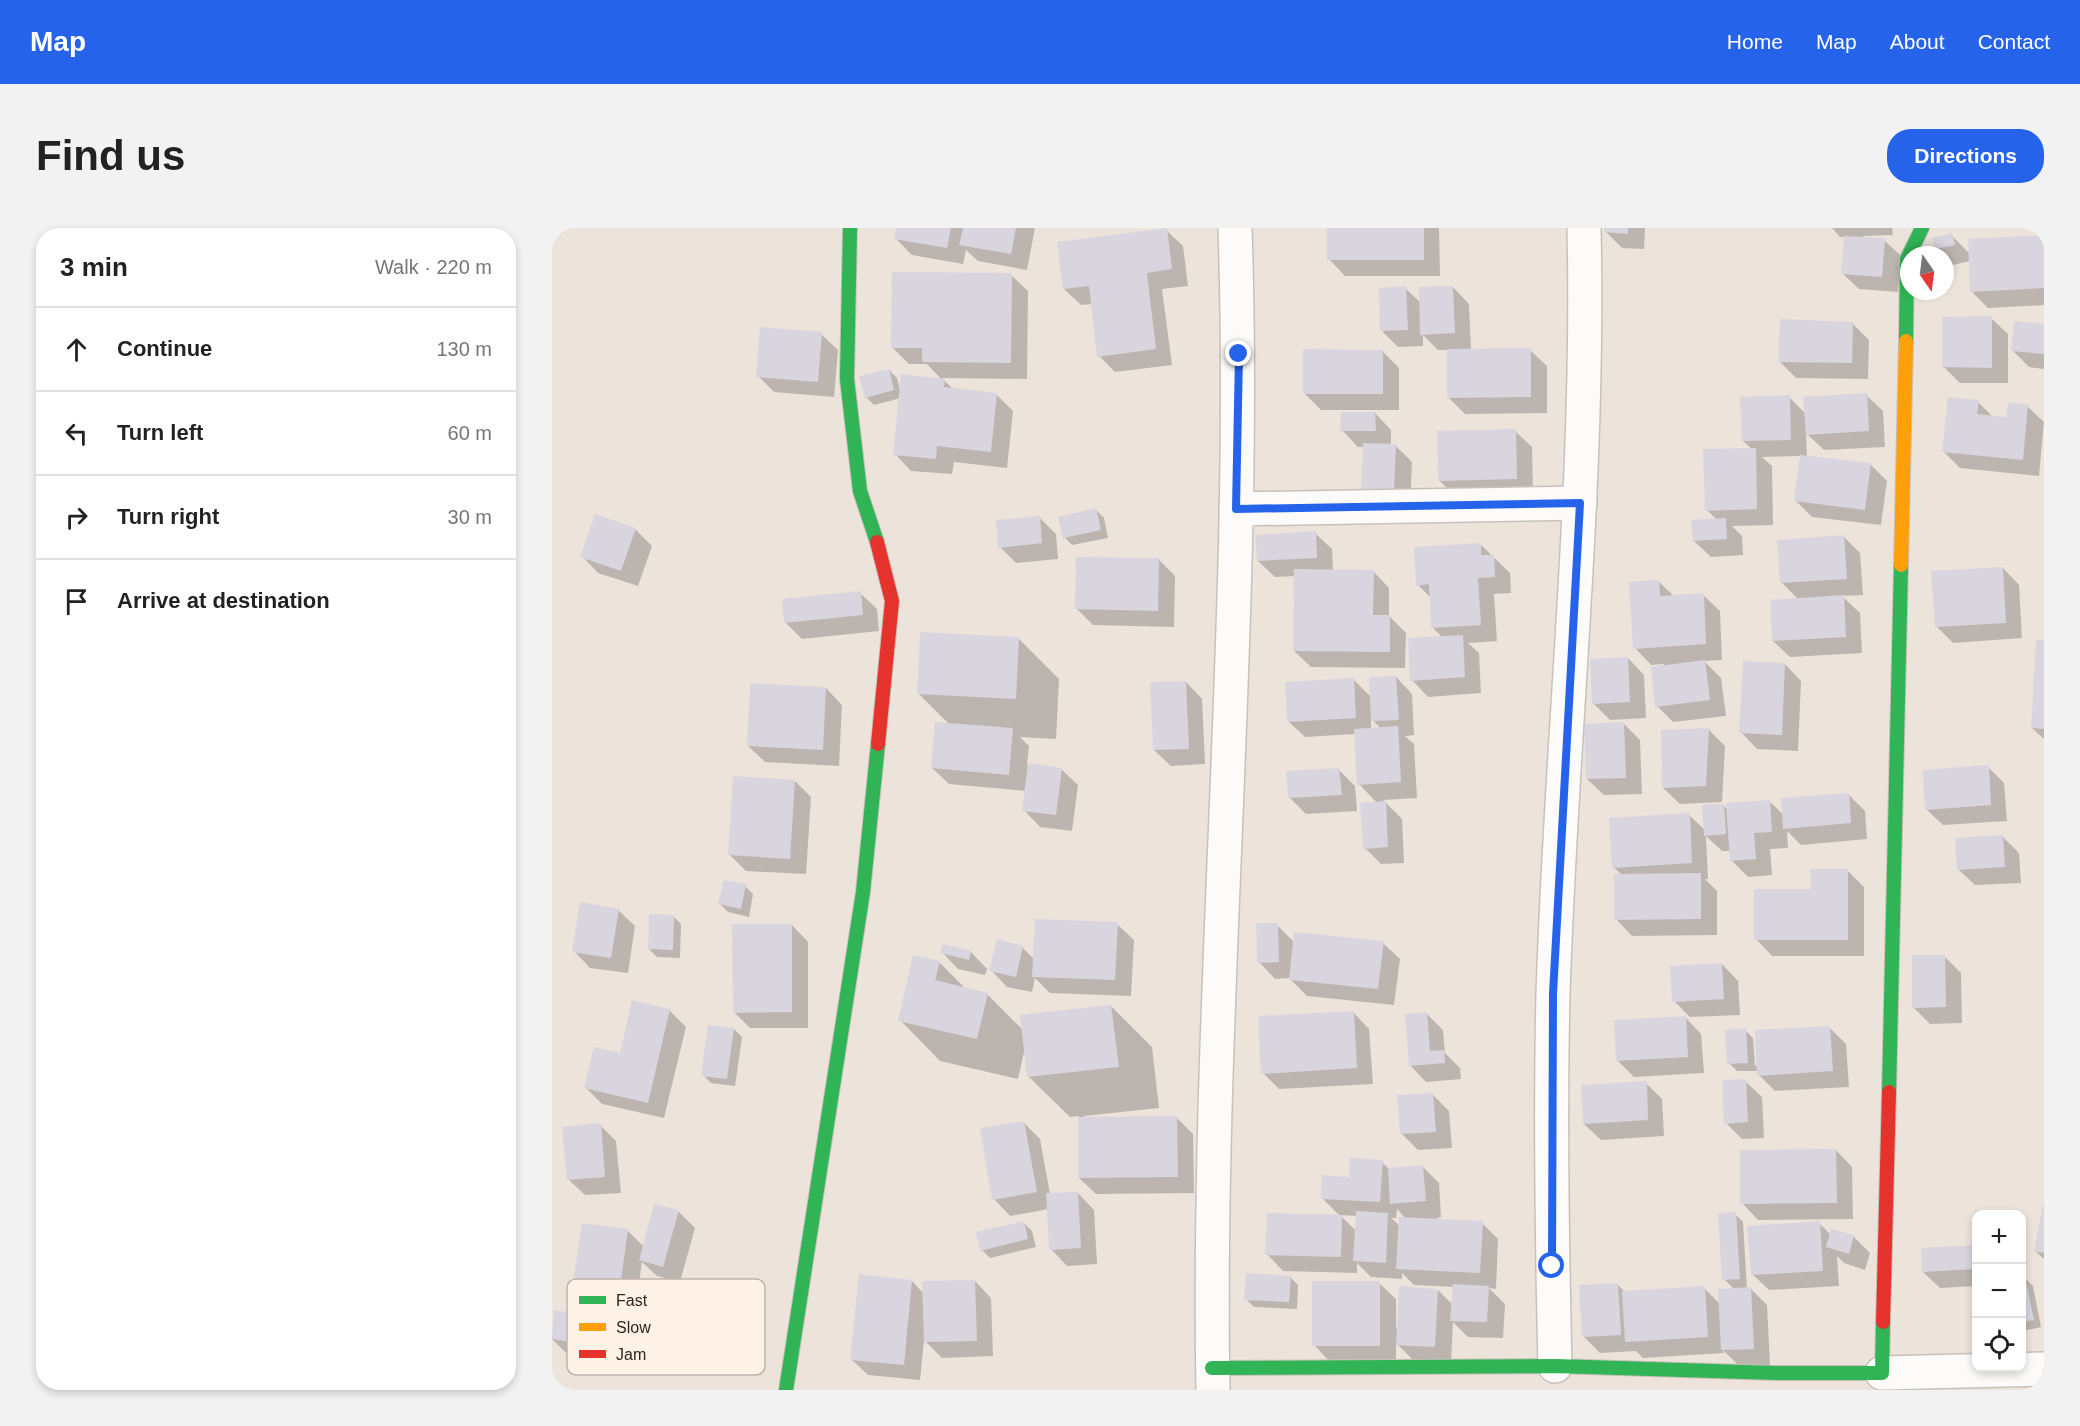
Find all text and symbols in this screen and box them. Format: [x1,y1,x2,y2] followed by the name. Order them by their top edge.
[30,26,86,57] text: Map
[1727,30,1783,53] text: Home
[1816,30,1857,53] text: Map
[1890,30,1945,53] text: About
[1978,30,2050,53] text: Contact
[1887,129,2044,183] button: Directions
[36,132,185,179] text: Find us
[1900,246,1954,300] north arrow
[60,252,128,282] text: 3 min
[375,256,492,278] text: Walk · 220 m
[60,333,93,366] icon: ahead
[117,336,212,361] text: Continue
[436,338,492,360] text: 130 m
[1225,340,1251,366] route end
[60,417,93,450] icon: left
[117,420,203,445] text: Turn left
[448,422,492,444] text: 60 m
[60,501,93,534] icon: right
[117,504,219,529] text: Turn right
[448,506,492,528] text: 30 m
[60,585,93,618] icon: arrive
[117,588,330,613] text: Arrive at destination
[1972,1210,2026,1372] map controls
[1972,1210,2026,1264] button: +
[1538,1252,1564,1278] route start
[1972,1264,2026,1318] button: −
[567,1279,765,1375] legend
[616,1292,648,1309] text: Fast
[1972,1318,2026,1372] button: locate
[616,1319,651,1336] text: Slow
[616,1346,646,1363] text: Jam

